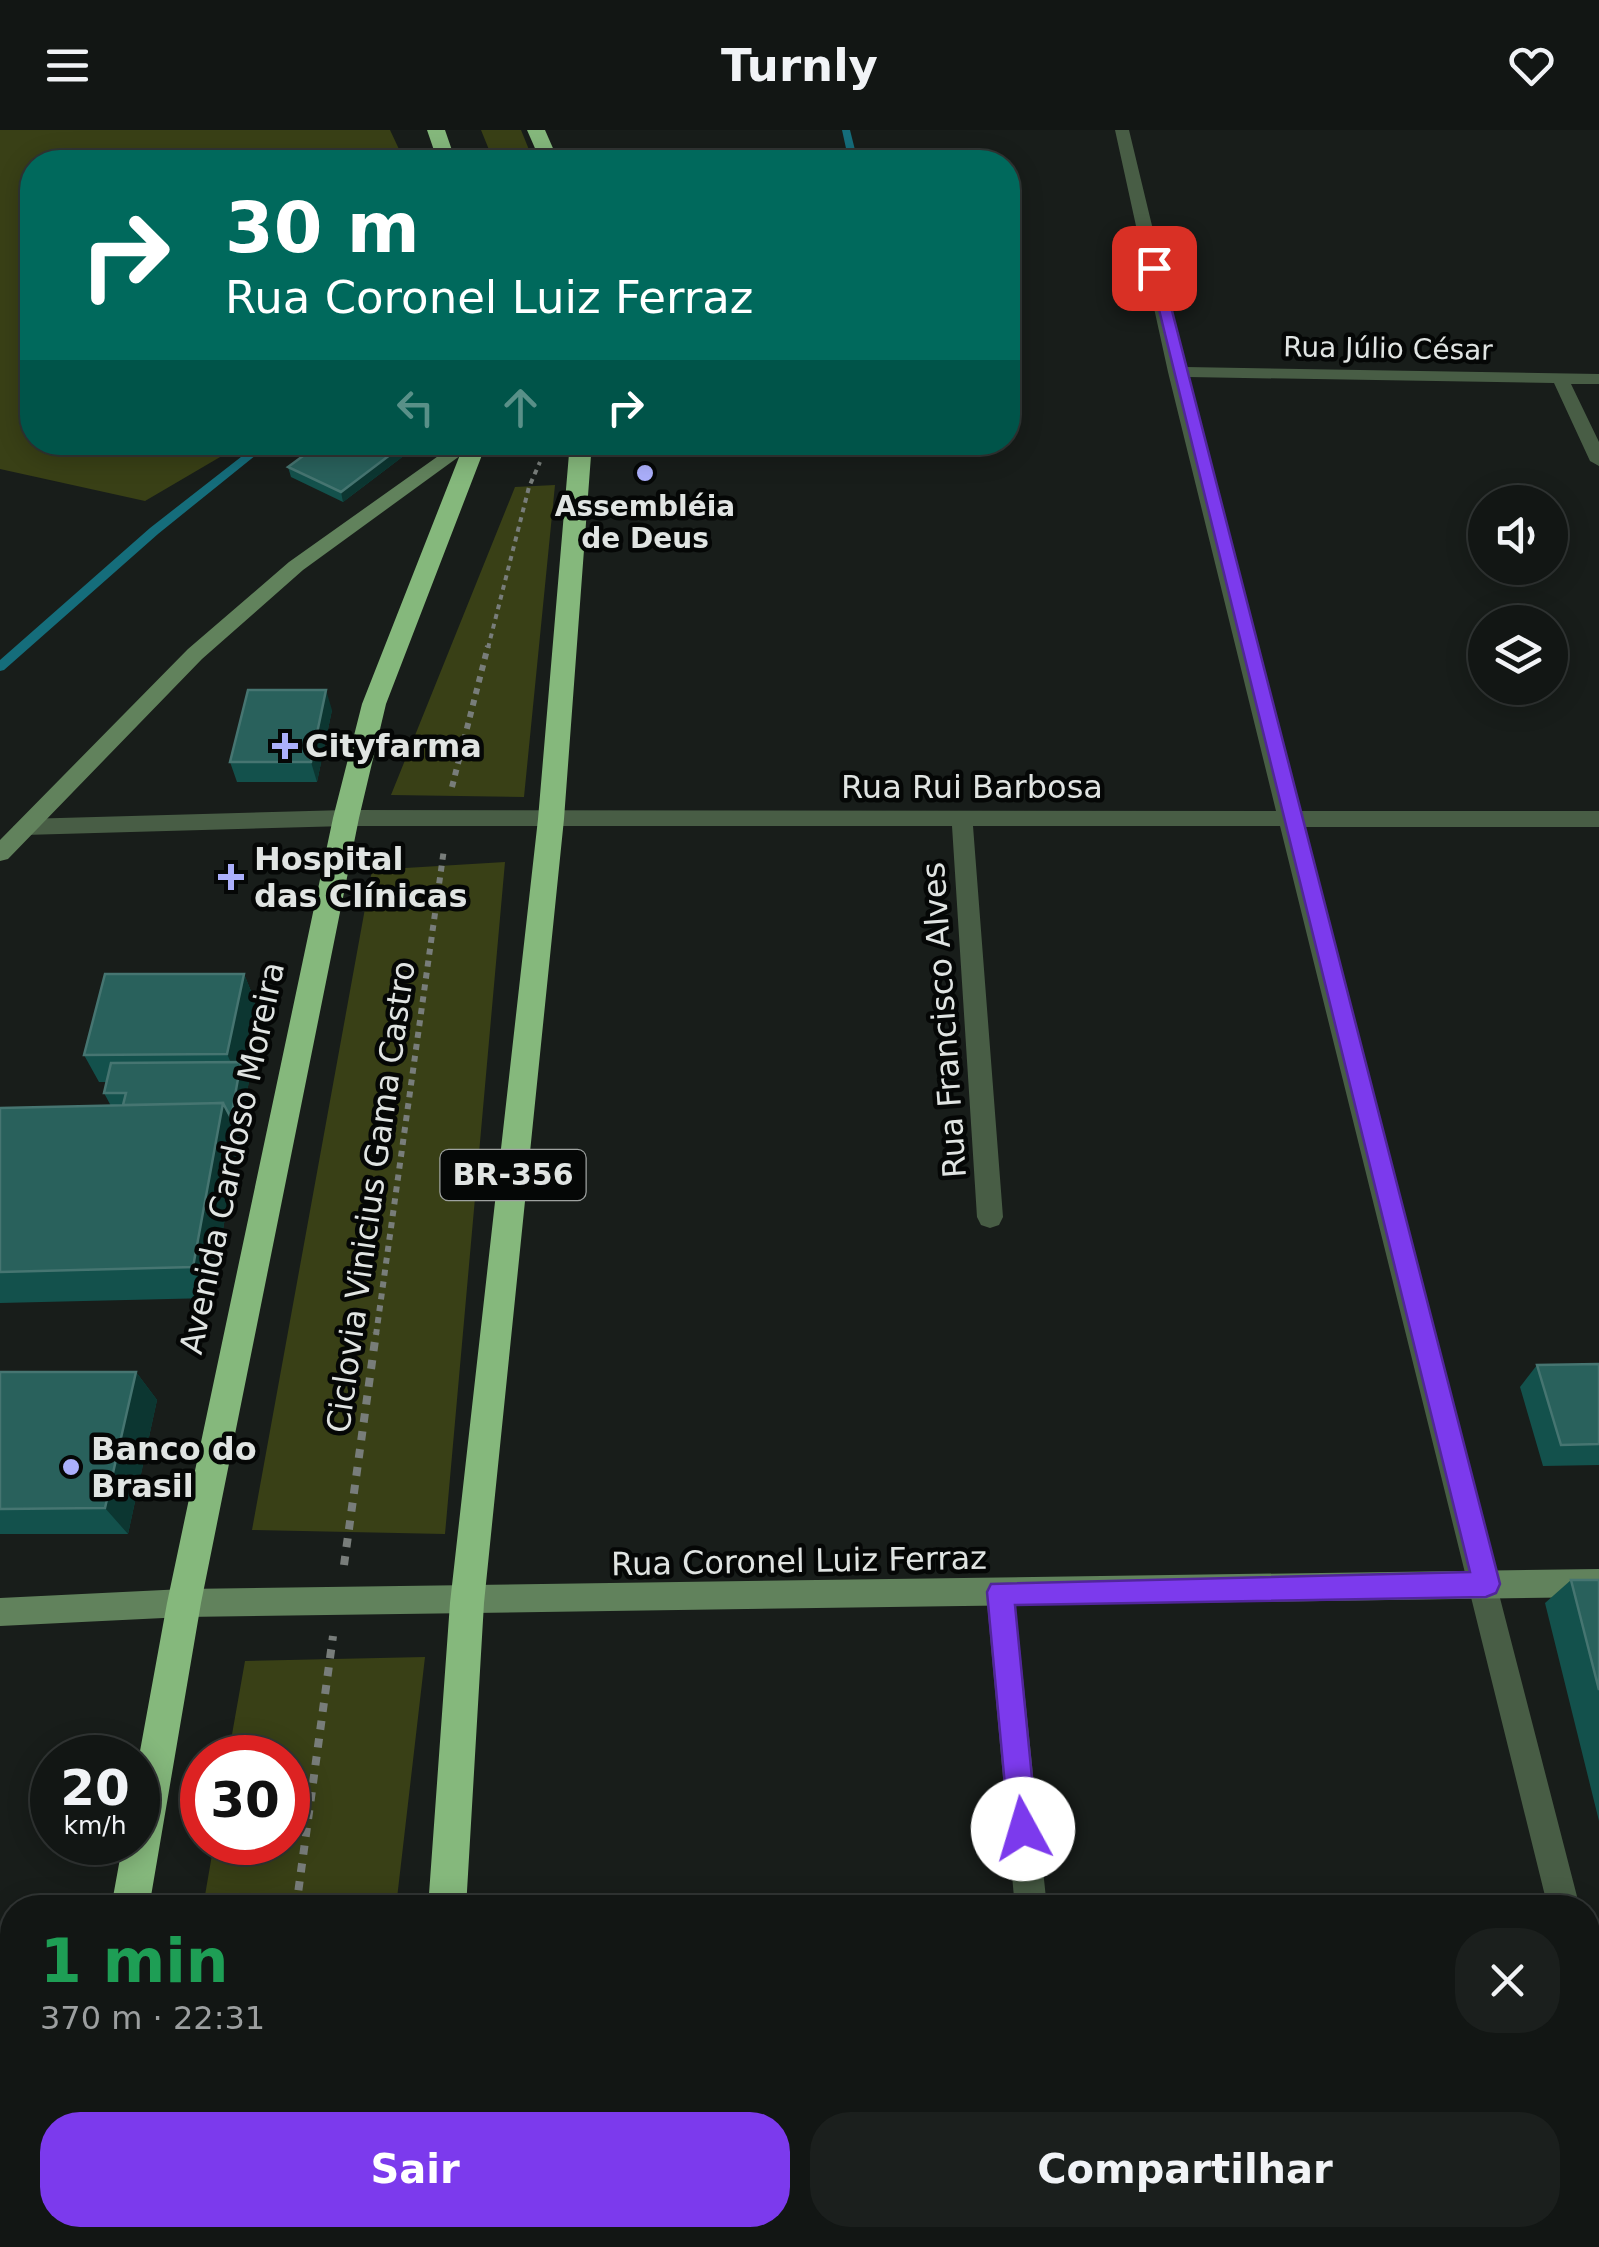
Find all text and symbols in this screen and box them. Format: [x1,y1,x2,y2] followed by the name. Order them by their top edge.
[40,38,95,93] icon: menu
[1504,38,1559,93] icon: heart
[721,39,878,92] text: Turnly
[225,187,420,269] text: 30 m
[60,190,190,320] icon: right
[1112,226,1197,311] pin
[1127,241,1182,296] icon: arrive
[225,271,753,324] text: Rua Coronel Luiz Ferraz
[1283,330,1494,367] street label: Rua Júlio César
[388,380,443,435] icon: left
[493,380,548,435] icon: ahead
[598,380,653,435] icon: right
[634,462,656,484] marker: Assembléia de Deus
[1468,485,1568,705] map controls
[1468,485,1568,585] button: sound
[555,490,735,555] place label: Assembléia de Deus
[1468,605,1568,705] button: layers
[305,727,482,765] place label: Cityfarma
[274,735,296,757] marker: Cityfarma
[841,768,1103,806] street label: Rua Rui Barbosa
[254,840,467,915] place label: Hospital das Clínicas
[914,861,974,1179] street label: Rua Francisco Alves
[218,864,244,890] marker: Hospital das Clínicas
[172,959,292,1357] street label: Avenida Cardoso Moreira
[319,959,423,1435] street label: Ciclovia Vinicius Gama Castro
[440,1150,586,1200] road number: BR-356
[91,1430,257,1505] place label: Banco do Brasil
[60,1456,82,1478] marker: Banco do Brasil
[611,1539,987,1583] street label: Rua Coronel Luiz Ferraz
[180,1735,310,1865] speed limit sign: 30
[60,1759,130,1817] text: 20
[971,1777,1075,1881] position arrow
[63,1811,127,1840] text: km/h
[40,1926,228,1996] text: 1 min
[1455,1928,1560,2033] button: close
[40,1999,265,2037] text: 370 m · 22:31
[40,2112,790,2227] button: Sair
[810,2112,1560,2227] button: Compartilhar

